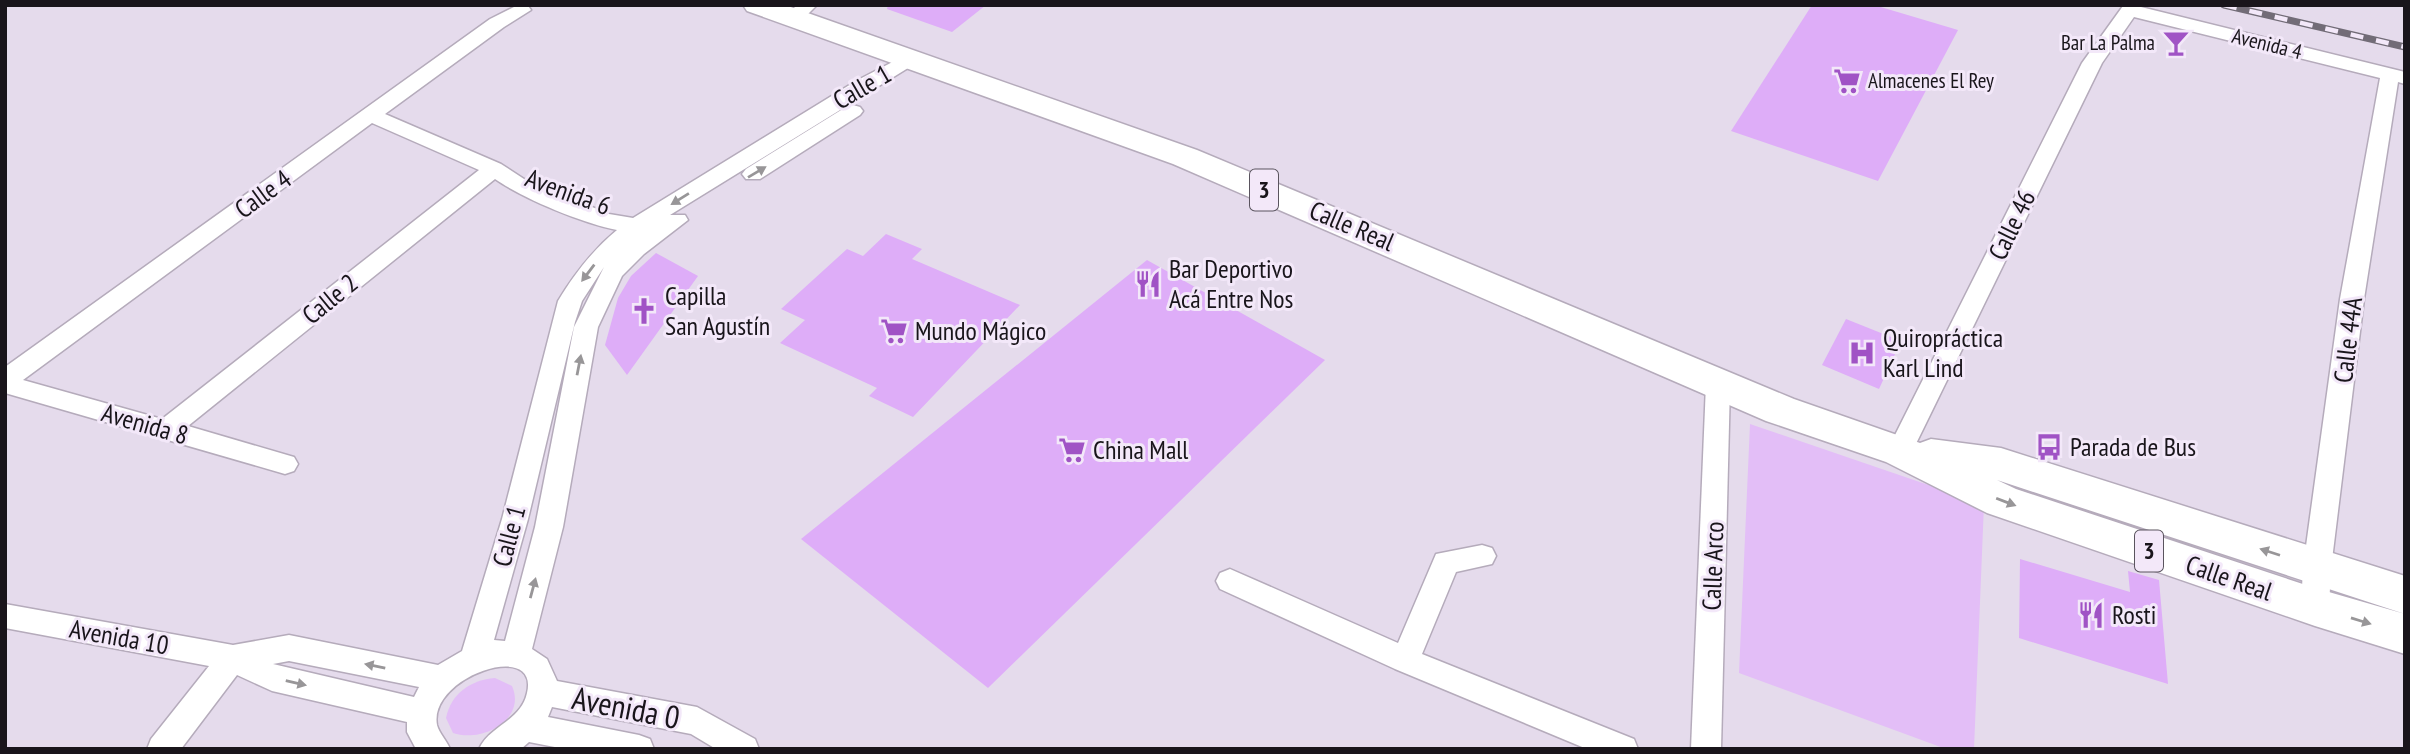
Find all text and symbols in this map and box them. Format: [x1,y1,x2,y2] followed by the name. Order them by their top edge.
[2229,22,2305,65] street label: Avenida 4
[2161,28,2191,58] bar icon: Bar La Palma
[2061,29,2155,56] place label: Bar La Palma
[827,57,897,116] street label: Calle 1
[1832,66,1862,96] supermarket icon: Almacenes El Rey
[1868,67,1994,94] place label: Almacenes El Rey
[521,161,615,222] street label: Avenida 6
[228,162,298,225] street label: Calle 4
[748,165,767,178] one-way arrow
[1250,170,1278,210] road number: 3
[1981,184,2043,265] street label: Calle 46
[671,192,690,205] one-way arrow
[1305,193,1400,258] street label: Calle Real
[1169,252,1293,315] place label: Bar Deportivo Acá Entre Nos
[581,264,595,282] one-way arrow
[295,266,364,331] street label: Calle 2
[1133,269,1163,299] restaurant icon: Bar Deportivo Acá Entre Nos
[665,279,770,342] place label: Capilla San Agustín
[2326,295,2369,385] street label: Calle 44A
[629,296,659,326] church icon: Capilla San Agustín
[915,314,1046,347] place label: Mundo Mágico
[879,316,909,346] supermarket icon: Mundo Mágico
[1883,321,2003,384] place label: Quiropráctica Karl Lind
[1847,338,1877,368] hospital icon: Quiropráctica Karl Lind
[574,354,585,376] one-way arrow
[98,395,192,452] street label: Avenida 8
[2070,430,2196,463] place label: Parada de Bus
[2034,432,2064,462] bus stop icon: Parada de Bus
[1093,433,1188,466] place label: China Mall
[1057,435,1087,465] supermarket icon: China Mall
[1995,496,2016,507] one-way arrow
[485,502,532,570] street label: Calle 1
[1694,521,1731,611] street label: Calle Arco
[2135,530,2163,572] road number: 3
[2182,547,2277,608] street label: Calle Real
[2259,547,2280,557] one-way arrow
[528,577,539,599] one-way arrow
[2112,598,2156,631] place label: Rosti
[2076,600,2106,630] restaurant icon: Rosti
[67,612,171,661] street label: Avenida 10
[2350,617,2371,627] one-way arrow
[364,660,386,671] one-way arrow
[569,676,684,738] street label: Avenida 0
[285,678,307,689] one-way arrow

